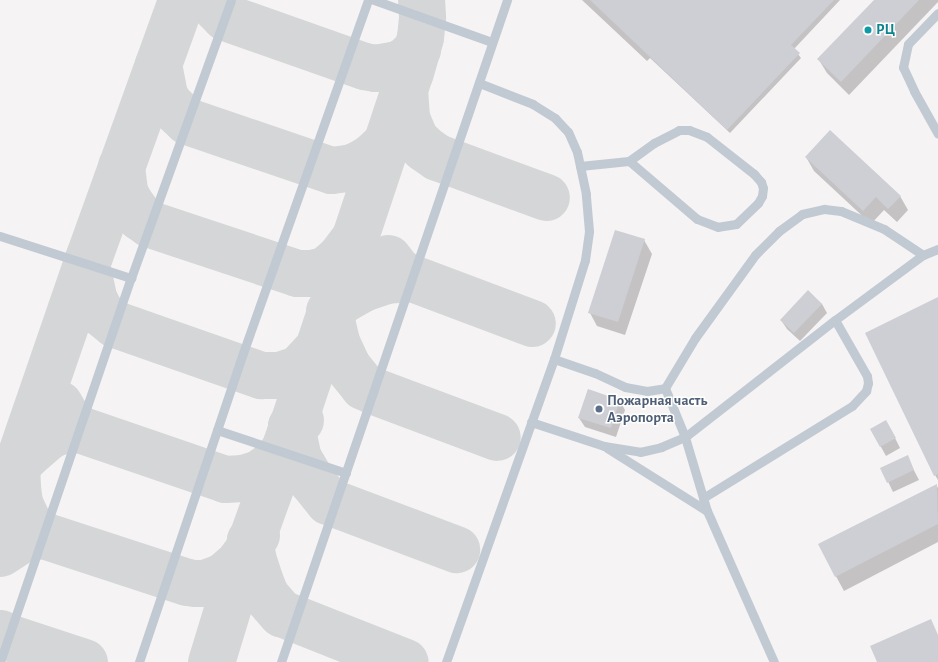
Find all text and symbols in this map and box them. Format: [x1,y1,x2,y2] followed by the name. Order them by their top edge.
[876,21,895,39] place label: РЦ
[863,25,873,35] marker: РЦ
[607,391,707,426] place label: Пожарная часть Аэропорта
[594,404,604,414] marker: Пожарная часть Аэропорта

